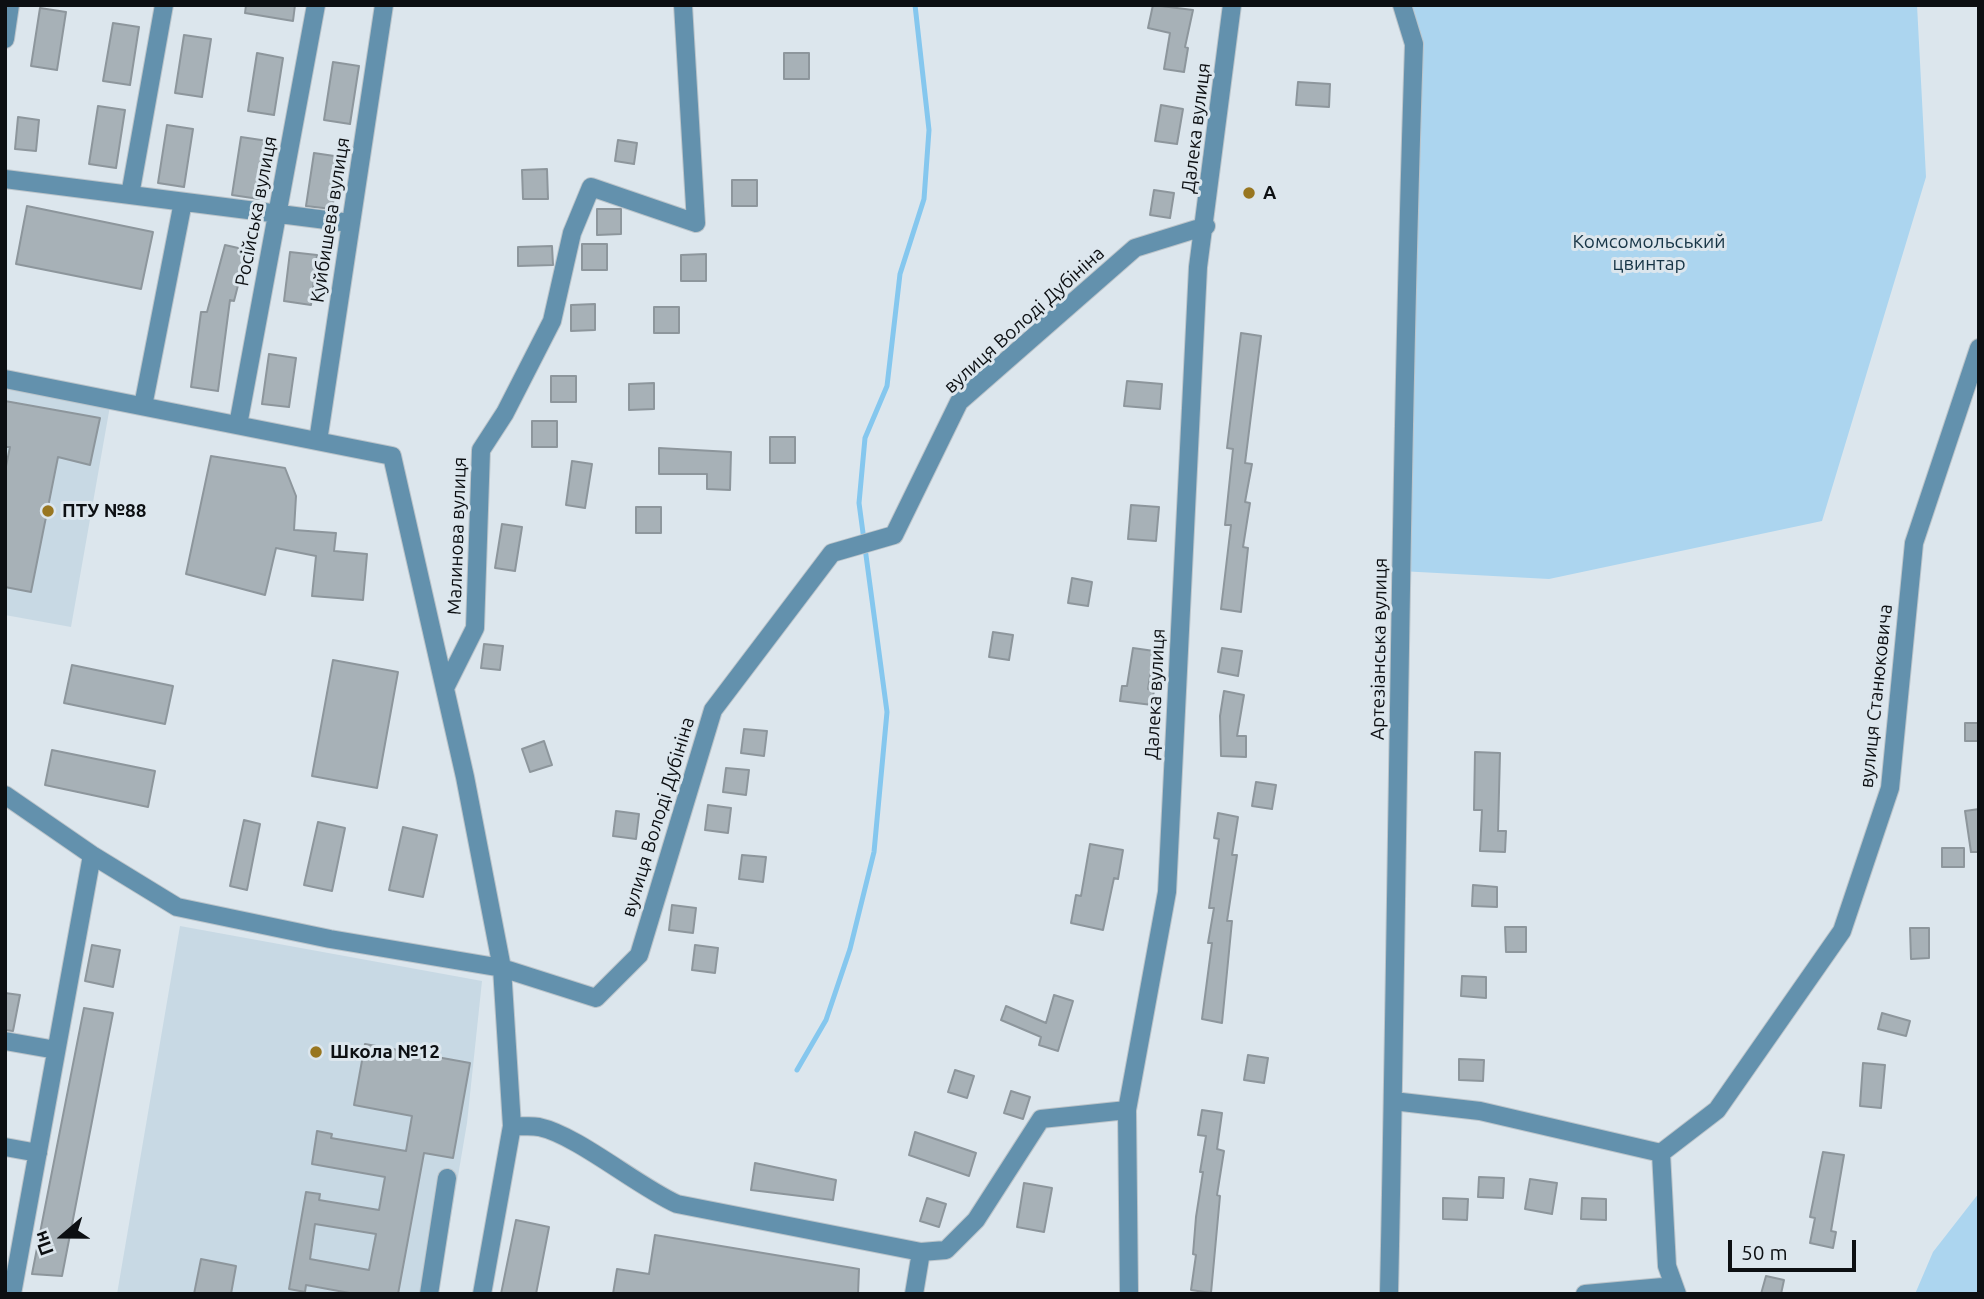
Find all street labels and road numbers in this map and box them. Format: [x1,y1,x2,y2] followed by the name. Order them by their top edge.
[1177,61,1215,195] street label: Далека вулиця
[230,134,282,288] street label: Російська вулиця
[306,136,354,304] street label: Куйбишева вулиця
[939,242,1109,398] street label: вулиця Володі Дубініна
[443,456,471,616] street label: Малинова вулиця
[1366,558,1392,740] street label: Артезіанська вулиця
[1855,603,1897,789] street label: вулиця Станюковича
[1140,628,1170,760] street label: Далека вулиця
[617,714,699,920] street label: вулиця Володі Дубініна

